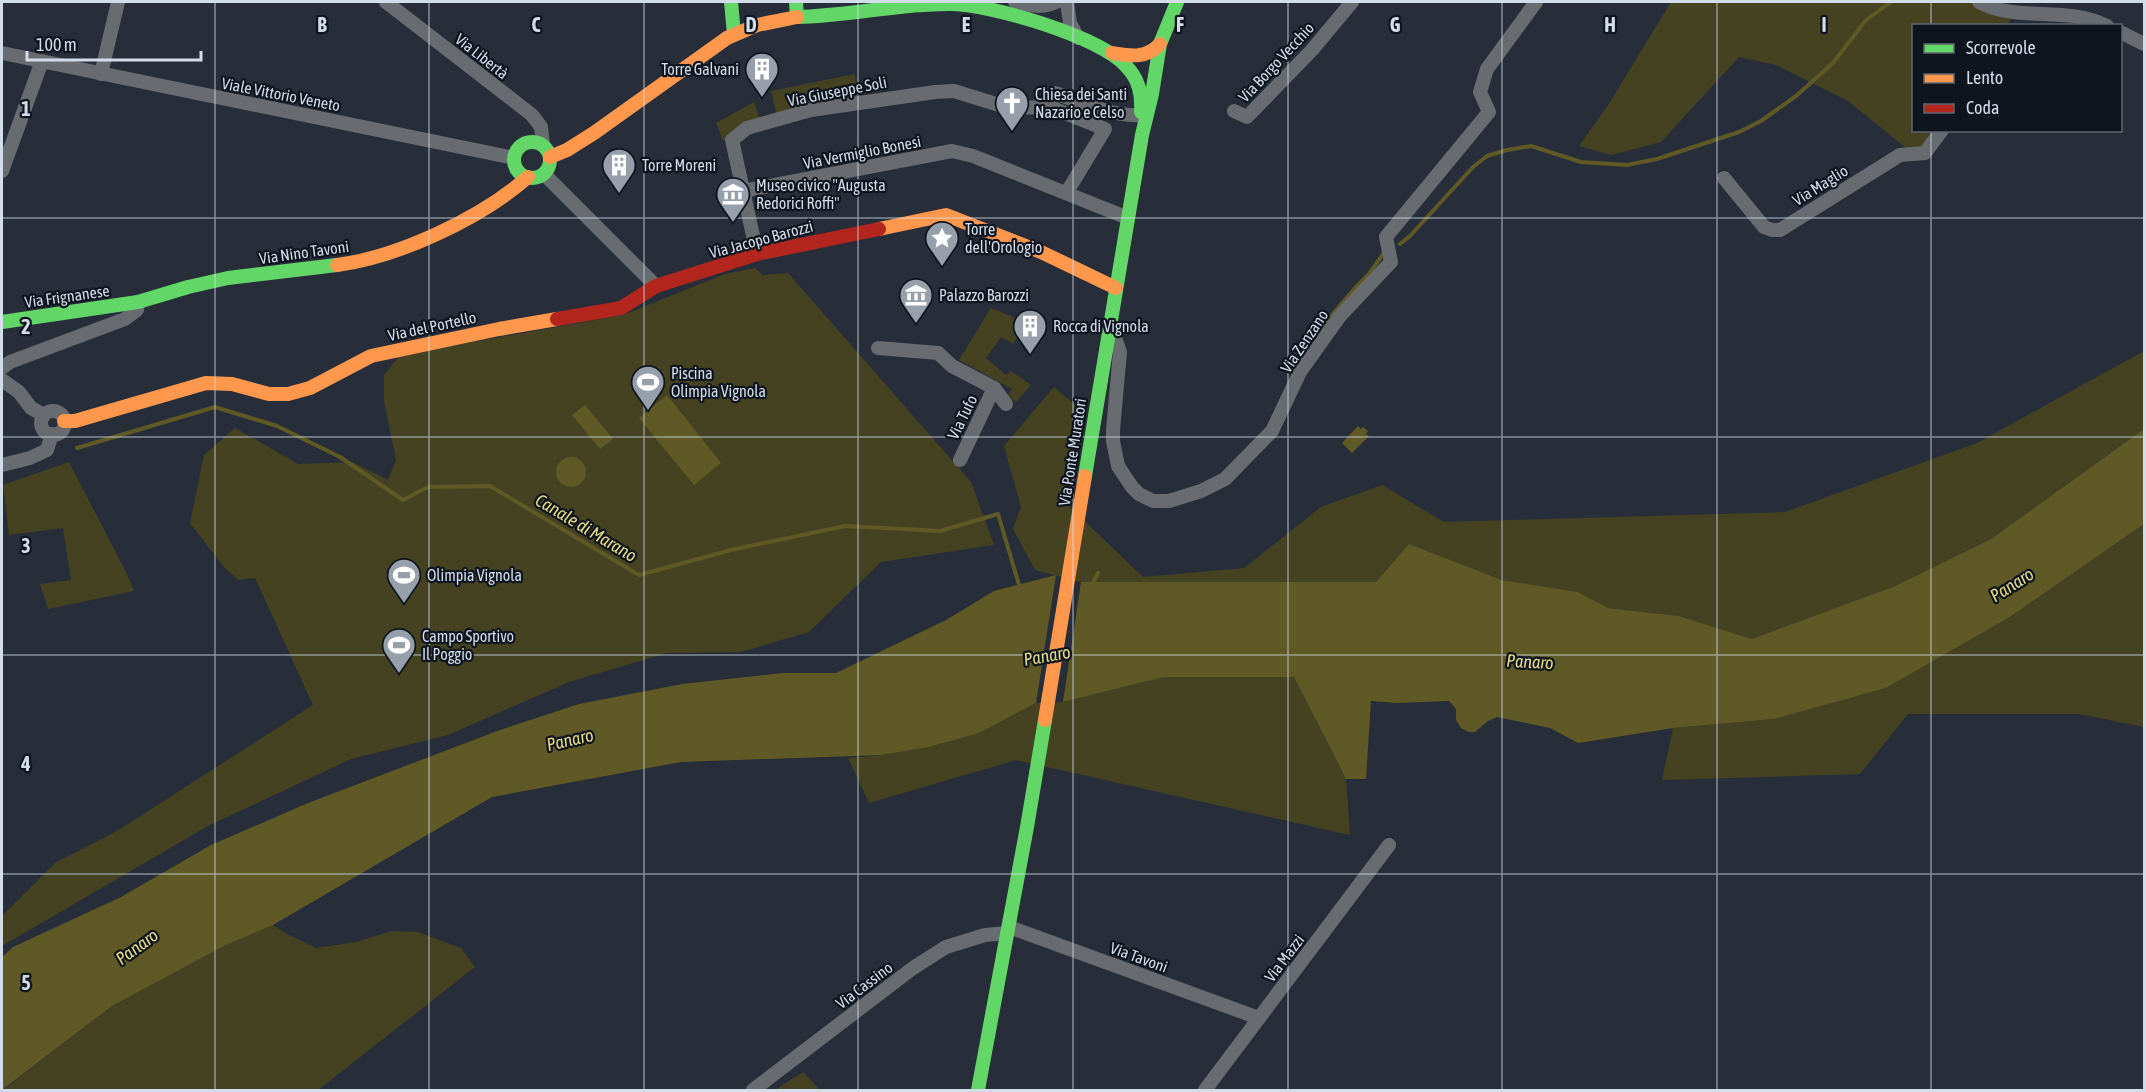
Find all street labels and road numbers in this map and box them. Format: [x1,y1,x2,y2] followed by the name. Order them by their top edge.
[1235,19,1318,106] street label: Via Borgo Vecchio
[452,30,512,82] street label: Via Libertà
[786,73,888,110] street label: Via Giuseppe Soli
[220,74,342,114] street label: Viale Vittorio Veneto
[802,132,923,173] street label: Via Vermiglio Bonesi
[1789,161,1851,210] street label: Via Maglio
[707,216,815,262] street label: Via Jacopo Barozzi
[258,237,350,267] street label: Via Nino Tavoni
[23,281,111,312] street label: Via Frignanese
[1276,306,1332,376] street label: Via Zenzano
[386,308,478,344] street label: Via del Portello
[944,392,980,442] street label: Via Tufo
[1055,397,1089,507] street label: Via Ponte Muratori
[1260,931,1308,985] street label: Via Mazzi
[1108,938,1170,976] street label: Via Tavoni
[832,958,896,1012] street label: Via Cassino

